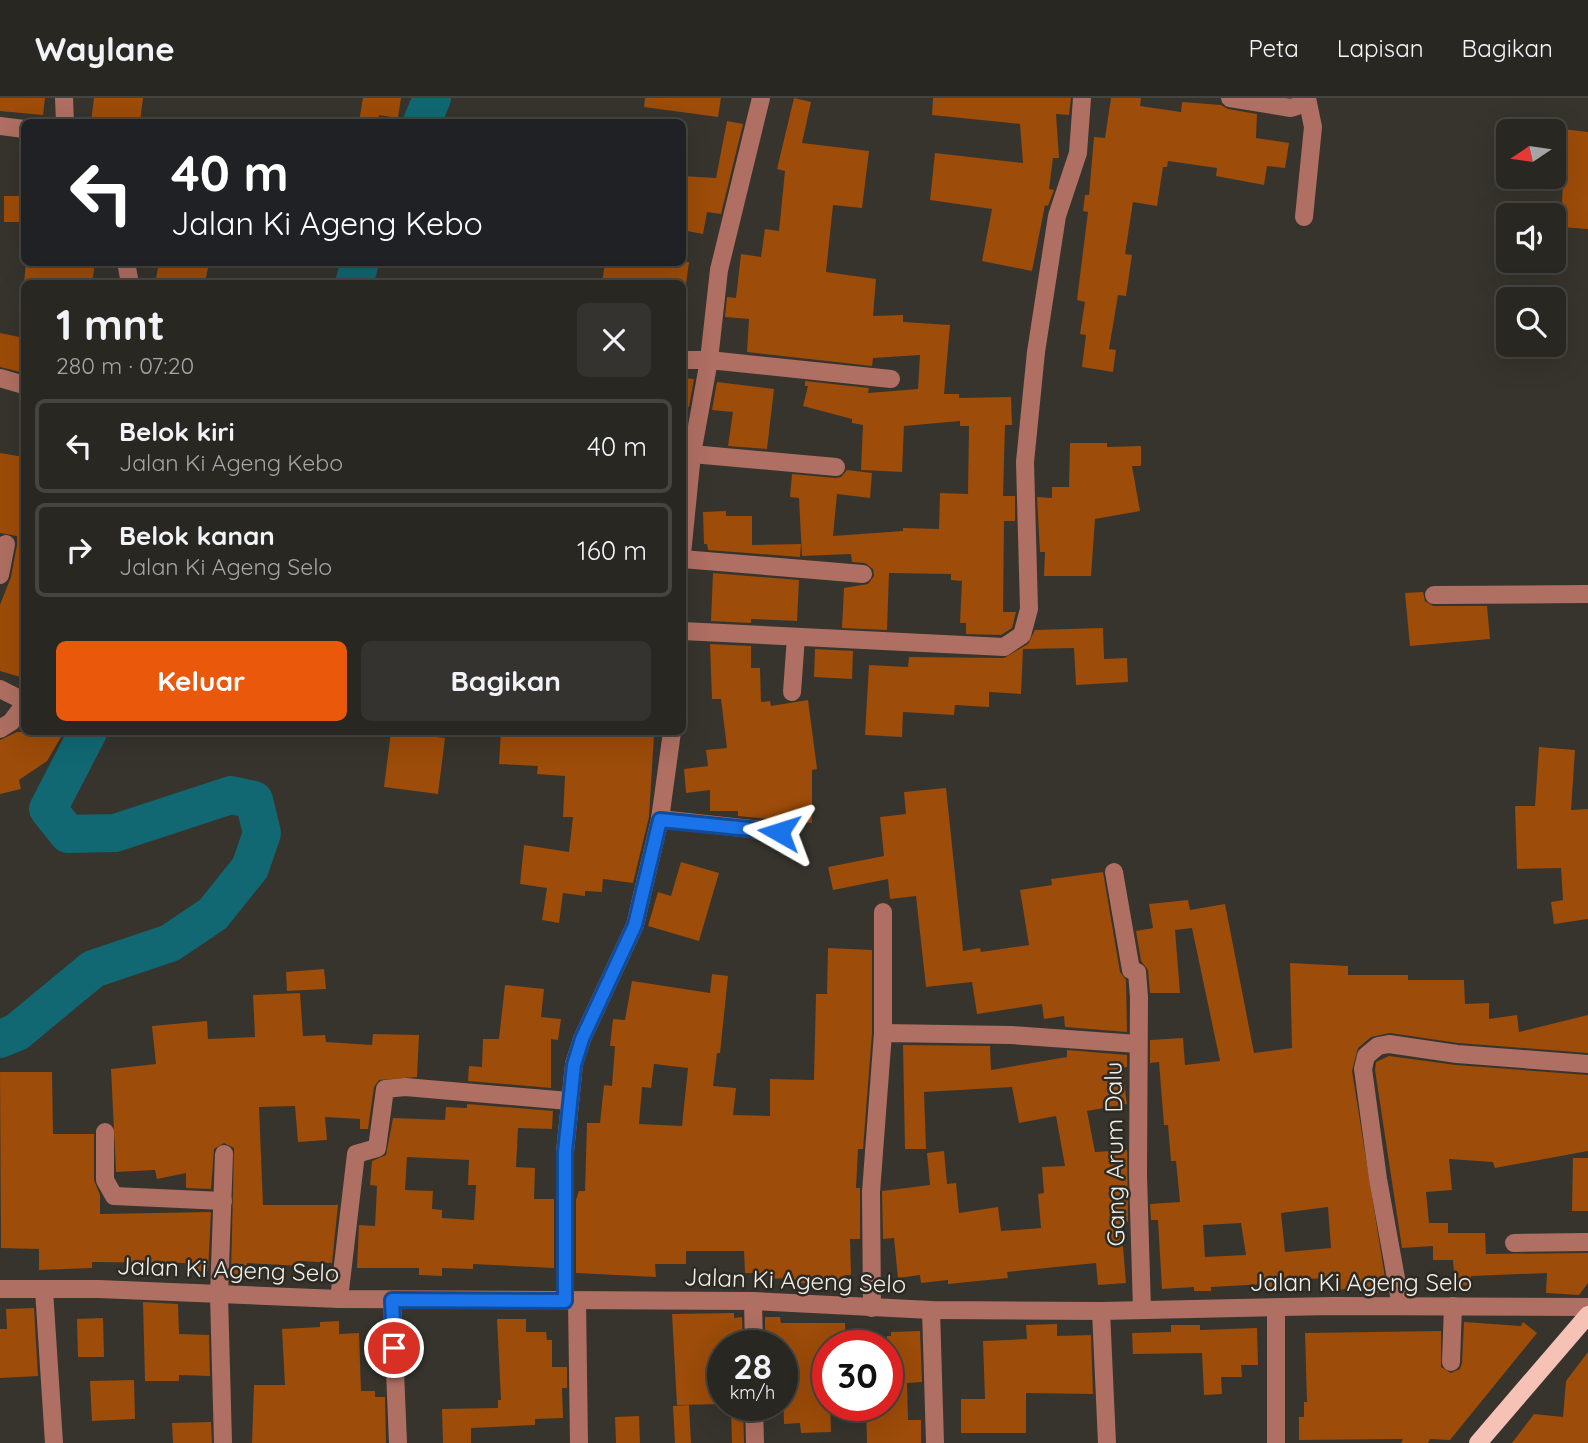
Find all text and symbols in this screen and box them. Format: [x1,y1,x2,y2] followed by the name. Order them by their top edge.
[35,28,175,69] text: Waylane
[1248,33,1299,63] text: Peta
[1337,33,1424,63] text: Lapisan
[1462,33,1553,63] text: Bagikan
[1496,119,1566,189] north arrow
[1496,119,1566,357] map controls
[171,142,289,203] text: 40 m
[56,147,147,238] icon: left
[171,203,483,243] text: Jalan Ki Ageng Kebo
[1496,203,1566,273] button: sound
[1496,287,1566,357] button: search
[56,298,165,351] text: 1 mnt
[577,303,651,377] button: close
[56,351,194,380] text: 280 m · 07:20
[119,415,235,448] text: Belok kiri
[60,427,98,465] icon: left
[587,430,647,463] text: 40 m
[119,448,343,477] text: Jalan Ki Ageng Kebo
[119,519,275,552] text: Belok kanan
[60,531,98,569] icon: right
[577,534,647,567] text: 160 m
[119,552,332,581] text: Jalan Ki Ageng Selo
[56,641,347,721] button: Keluar
[361,641,651,721] button: Bagikan
[742,795,816,869] position arrow
[1097,1061,1131,1247] street label: Gang Arum Dalu
[116,1250,340,1288] street label: Jalan Ki Ageng Selo
[683,1261,907,1299] street label: Jalan Ki Ageng Selo
[1250,1267,1472,1297] street label: Jalan Ki Ageng Selo
[364,1318,424,1378] pin
[375,1329,413,1367] icon: arrive
[812,1330,903,1421] speed limit sign: 30
[733,1344,772,1388] text: 28
[730,1381,775,1404] text: km/h

